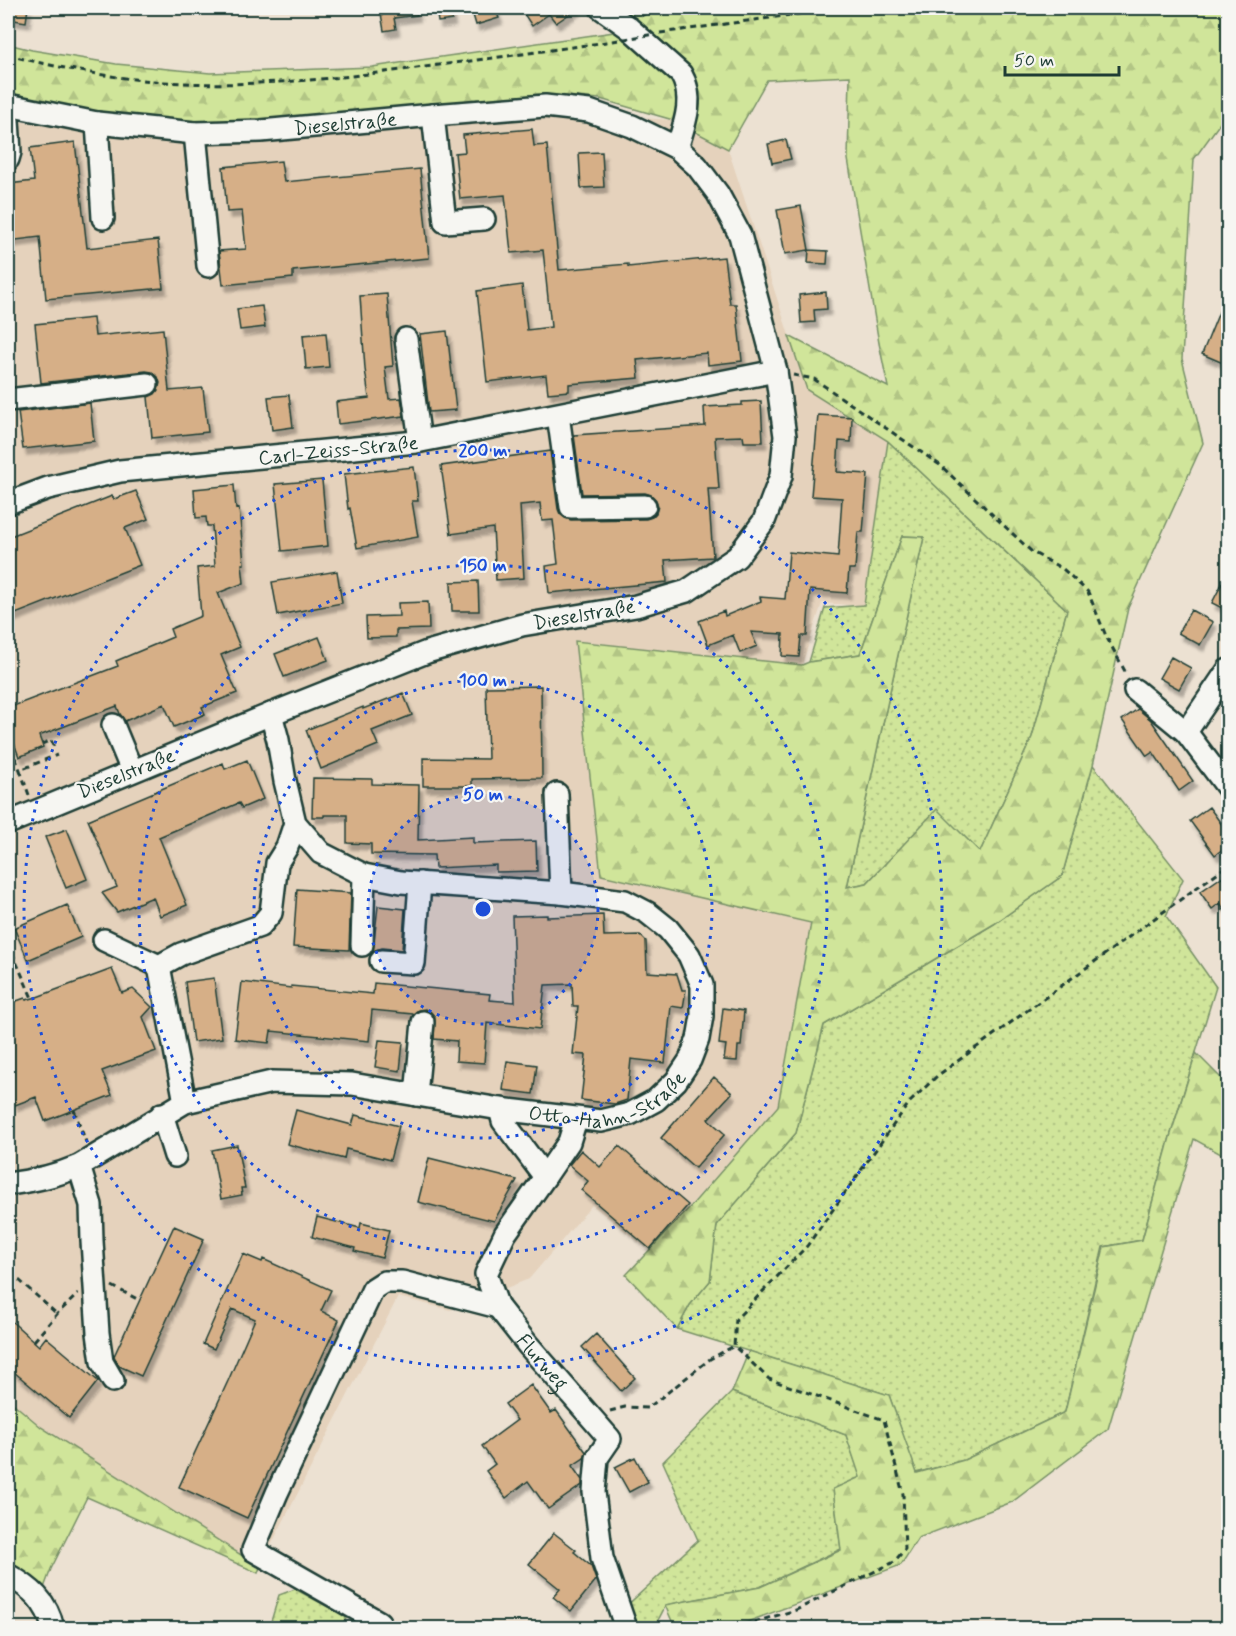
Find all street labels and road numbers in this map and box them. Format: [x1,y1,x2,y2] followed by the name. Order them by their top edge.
[293,106,398,143] street label: Dieselstraße
[257,430,420,472] street label: Carl-Zeiss-Straße
[531,593,637,638] street label: Dieselstraße
[74,743,180,806] street label: Dieselstraße
[527,1067,693,1136] street label: Otto-Hahn-Straße
[509,1329,574,1398] street label: Flurweg

